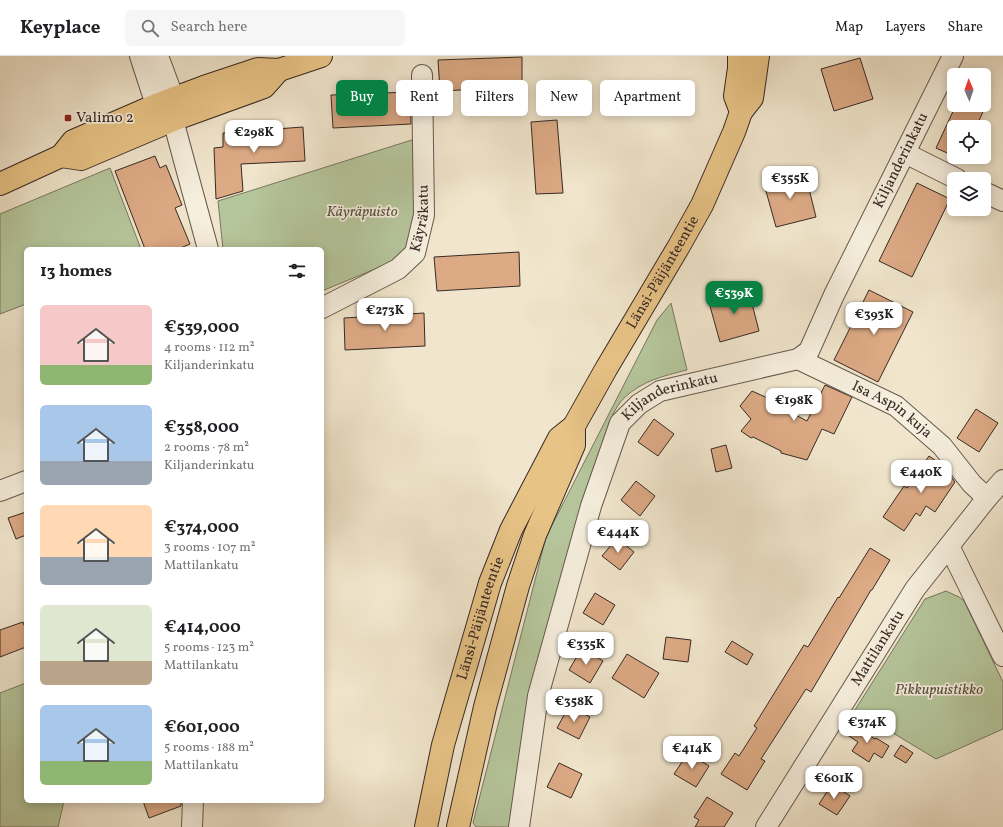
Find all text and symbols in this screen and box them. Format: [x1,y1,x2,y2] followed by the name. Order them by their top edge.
[125,10,405,46] search box
[20,15,101,41] text: Keyplace
[139,17,161,39] icon: search
[171,17,247,38] text: Search here
[835,18,863,37] text: Map
[885,18,925,37] text: Layers
[947,18,983,37] text: Share
[947,68,991,112] north arrow
[947,68,991,216] map controls
[336,80,388,116] chip: Buy
[396,80,453,116] chip: Rent
[461,80,528,116] chip: Filters
[536,80,592,116] chip: New
[600,80,695,116] chip: Apartment
[76,108,134,129] place label: Valimo 2
[868,109,934,212] street label: Kiljanderinkatu
[63,113,73,123] marker: Valimo 2
[226,120,282,154] pin: €298K
[947,120,991,164] button: locate
[234,124,274,142] text: €298K
[762,166,818,200] pin: €355K
[771,170,809,188] text: €355K
[947,172,991,216] button: layers
[405,185,434,254] street label: Käyräkatu
[327,202,398,223] park label: Käyräpuisto
[622,212,704,333] street label: Länsi-Päijänteentie
[40,260,112,283] text: 13 homes
[286,260,308,282] icon: filters
[706,281,762,315] pin: €539K
[715,285,753,303] text: €539K
[357,298,413,332] pin: €273K
[366,302,404,320] text: €273K
[846,302,902,336] pin: €393K
[854,306,894,324] text: €393K
[164,316,239,339] text: €539,000
[72,321,120,369] icon: home
[164,339,254,357] text: 4 rooms · 112 m²
[164,357,254,375] text: Kiljanderinkatu
[617,367,720,426] street label: Kiljanderinkatu
[848,376,937,443] street label: Isa Aspin kuja
[766,388,822,422] pin: €198K
[775,392,813,410] text: €198K
[164,416,239,439] text: €358,000
[72,421,120,469] icon: home
[164,439,249,457] text: 2 rooms · 78 m²
[164,457,254,475] text: Kiljanderinkatu
[893,460,949,494] pin: €440K
[900,464,942,482] text: €440K
[164,516,239,539] text: €374,000
[590,520,646,554] pin: €444K
[72,521,120,569] icon: home
[597,524,639,542] text: €444K
[164,539,255,557] text: 3 rooms · 107 m²
[452,553,510,682] street label: Länsi-Päijänteentie
[164,557,239,575] text: Mattilankatu
[846,606,910,690] street label: Mattilankatu
[164,616,241,639] text: €414,000
[72,621,120,669] icon: home
[558,632,614,666] pin: €335K
[567,636,605,654] text: €335K
[164,639,254,657] text: 5 rooms · 123 m²
[164,657,239,675] text: Mattilankatu
[895,680,983,701] park label: Pikkupuistikko
[546,689,602,723] pin: €358K
[555,693,593,711] text: €358K
[839,710,895,744] pin: €374K
[848,714,886,732] text: €374K
[164,716,240,739] text: €601,000
[72,721,120,769] icon: home
[664,736,720,770] pin: €414K
[164,739,254,757] text: 5 rooms · 188 m²
[672,740,712,758] text: €414K
[164,757,239,775] text: Mattilankatu
[806,766,862,800] pin: €601K
[814,770,854,788] text: €601K

